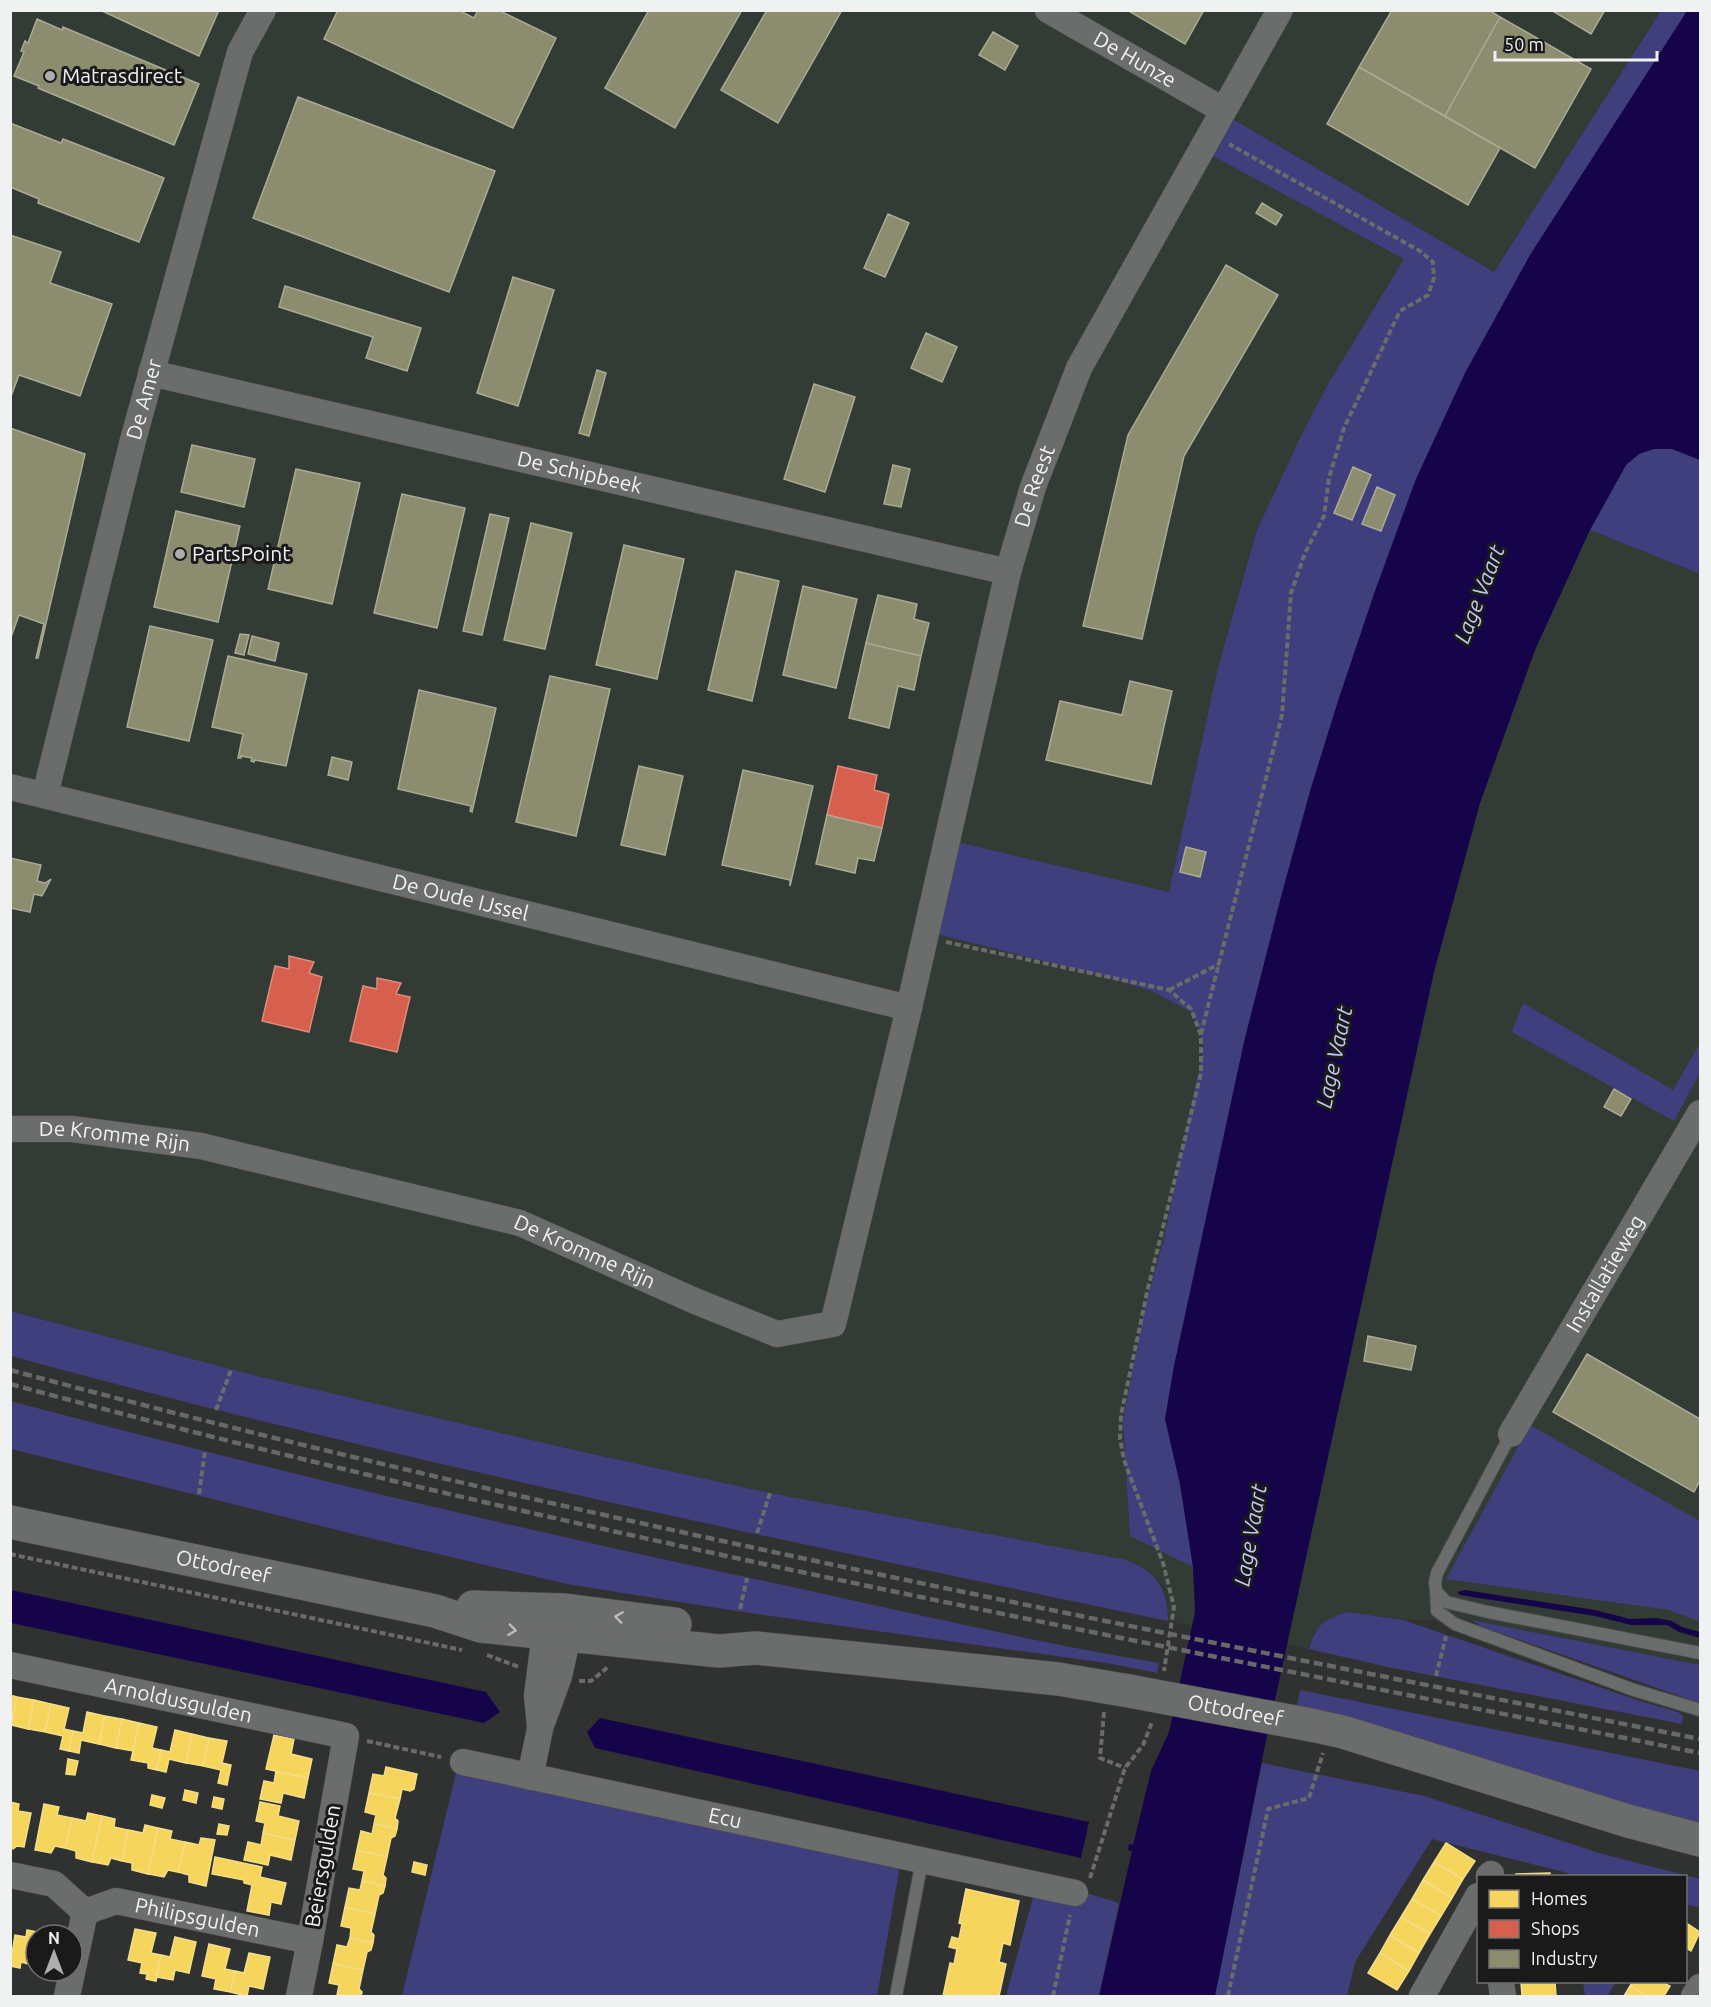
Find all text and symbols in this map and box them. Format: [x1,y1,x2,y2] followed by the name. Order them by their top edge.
[1495,24,1657,62] scale bar
[1090,26,1181,92] street label: De Hunze
[1504,34,1544,54] text: 50 m
[62,63,182,87] place label: Matrasdirect
[43,69,57,83] marker: Matrasdirect
[121,356,166,442] street label: De Amer
[1009,442,1059,530] street label: De Reest
[515,445,645,498] street label: De Schipbeek
[192,541,290,565] place label: PartsPoint
[1448,541,1509,647] water label: Lage Vaart
[173,547,187,561] marker: PartsPoint
[390,869,531,925] street label: De Oude IJssel
[1311,1003,1357,1110] water label: Lage Vaart
[39,1116,192,1155] street label: De Kromme Rijn
[511,1209,659,1293] street label: De Kromme Rijn
[1561,1210,1648,1336] street label: Installatieweg
[1228,1481,1271,1588] water label: Lage Vaart
[174,1544,274,1588] street label: Ottodreef
[615,1611,624,1624] one-way arrow
[507,1623,517,1636] one-way arrow
[102,1672,255,1727] street label: Arnoldusgulden
[1186,1689,1286,1731] street label: Ottodreef
[706,1802,744,1832] street label: Ecu
[299,1803,345,1929] street label: Beiersgulden
[1477,1875,1687,1983] legend
[1531,1888,1588,1908] text: Homes
[133,1892,262,1941] street label: Philipsgulden
[1531,1918,1580,1938] text: Shops
[24,1923,84,1983] north arrow
[48,1929,60,1947] text: N
[1531,1948,1598,1968] text: Industry

